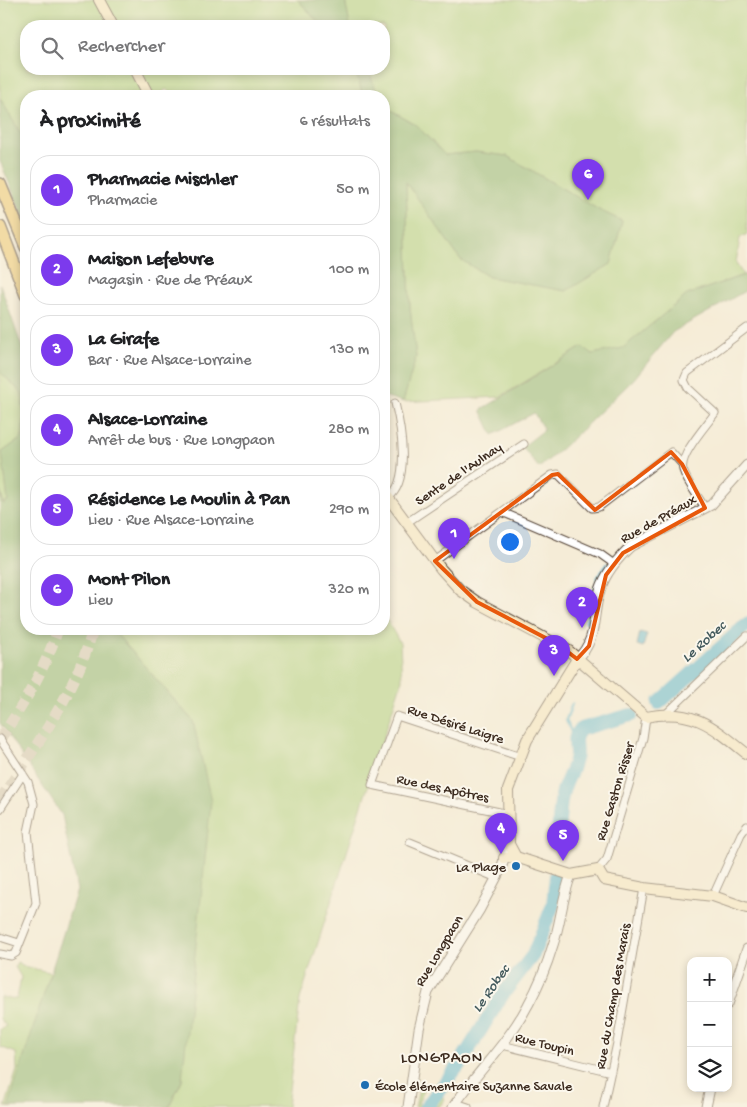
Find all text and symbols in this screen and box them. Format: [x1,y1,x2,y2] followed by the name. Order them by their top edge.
[20,20,390,75] search box
[38,34,66,62] icon: search
[78,36,164,59] text: Rechercher
[40,110,141,135] text: À proximité
[299,113,370,132] text: 6 résultats
[572,159,604,200] pin: 6
[88,169,237,192] text: Pharmacie Mischler
[54,181,60,200] text: 1
[336,181,369,200] text: 50 m
[88,192,157,211] text: Pharmacie
[88,249,214,272] text: Maison Lefebvre
[53,261,61,280] text: 2
[329,261,369,280] text: 100 m
[88,272,252,291] text: Magasin · Rue de Préaux
[88,329,159,352] text: La Girafe
[53,341,61,360] text: 3
[330,341,369,360] text: 130 m
[88,352,251,371] text: Bar · Rue Alsace-Lorraine
[88,409,207,432] text: Alsace-Lorraine
[53,421,61,440] text: 4
[328,421,369,440] text: 280 m
[88,432,275,451] text: Arrêt de bus · Rue Longpaon
[413,440,506,510] street label: Sente de l'Aulnay
[88,489,290,512] text: Résidence Le Moulin à Pan
[618,492,701,548] street label: Rue de Préaux
[53,501,61,520] text: 5
[329,501,369,520] text: 290 m
[88,512,254,531] text: Lieu · Rue Alsace-Lorraine
[438,518,470,559] pin: 1
[497,529,523,555] your location
[88,569,170,592] text: Mont Pilon
[53,581,61,600] text: 6
[329,581,369,600] text: 320 m
[566,587,598,628] pin: 2
[88,592,113,611] text: Lieu
[679,617,732,667] water label: Le Robec
[538,635,570,676] pin: 3
[405,702,506,749] street label: Rue Désiré Laigre
[593,739,640,843] street label: Rue Gaston Risser
[395,771,491,808] street label: Rue des Apôtres
[485,813,517,854] pin: 4
[547,820,579,861] pin: 5
[456,860,507,877] place label: La Plage
[510,860,522,872] marker: La Plage
[412,912,468,990] street label: Rue Longpaon
[593,921,636,1071] street label: Rue du Champ des Marais
[687,957,732,1092] map controls
[687,957,732,1002] button: +
[469,961,515,1016] water label: Le Robec
[687,1002,732,1047] button: −
[513,1030,576,1061] street label: Rue Toupin
[687,1047,732,1092] button: layers
[401,1050,483,1069] district label: LONGPAON
[359,1079,371,1091] marker: École élémentaire Suzanne Savale
[375,1079,573,1096] place label: École élémentaire Suzanne Savale

